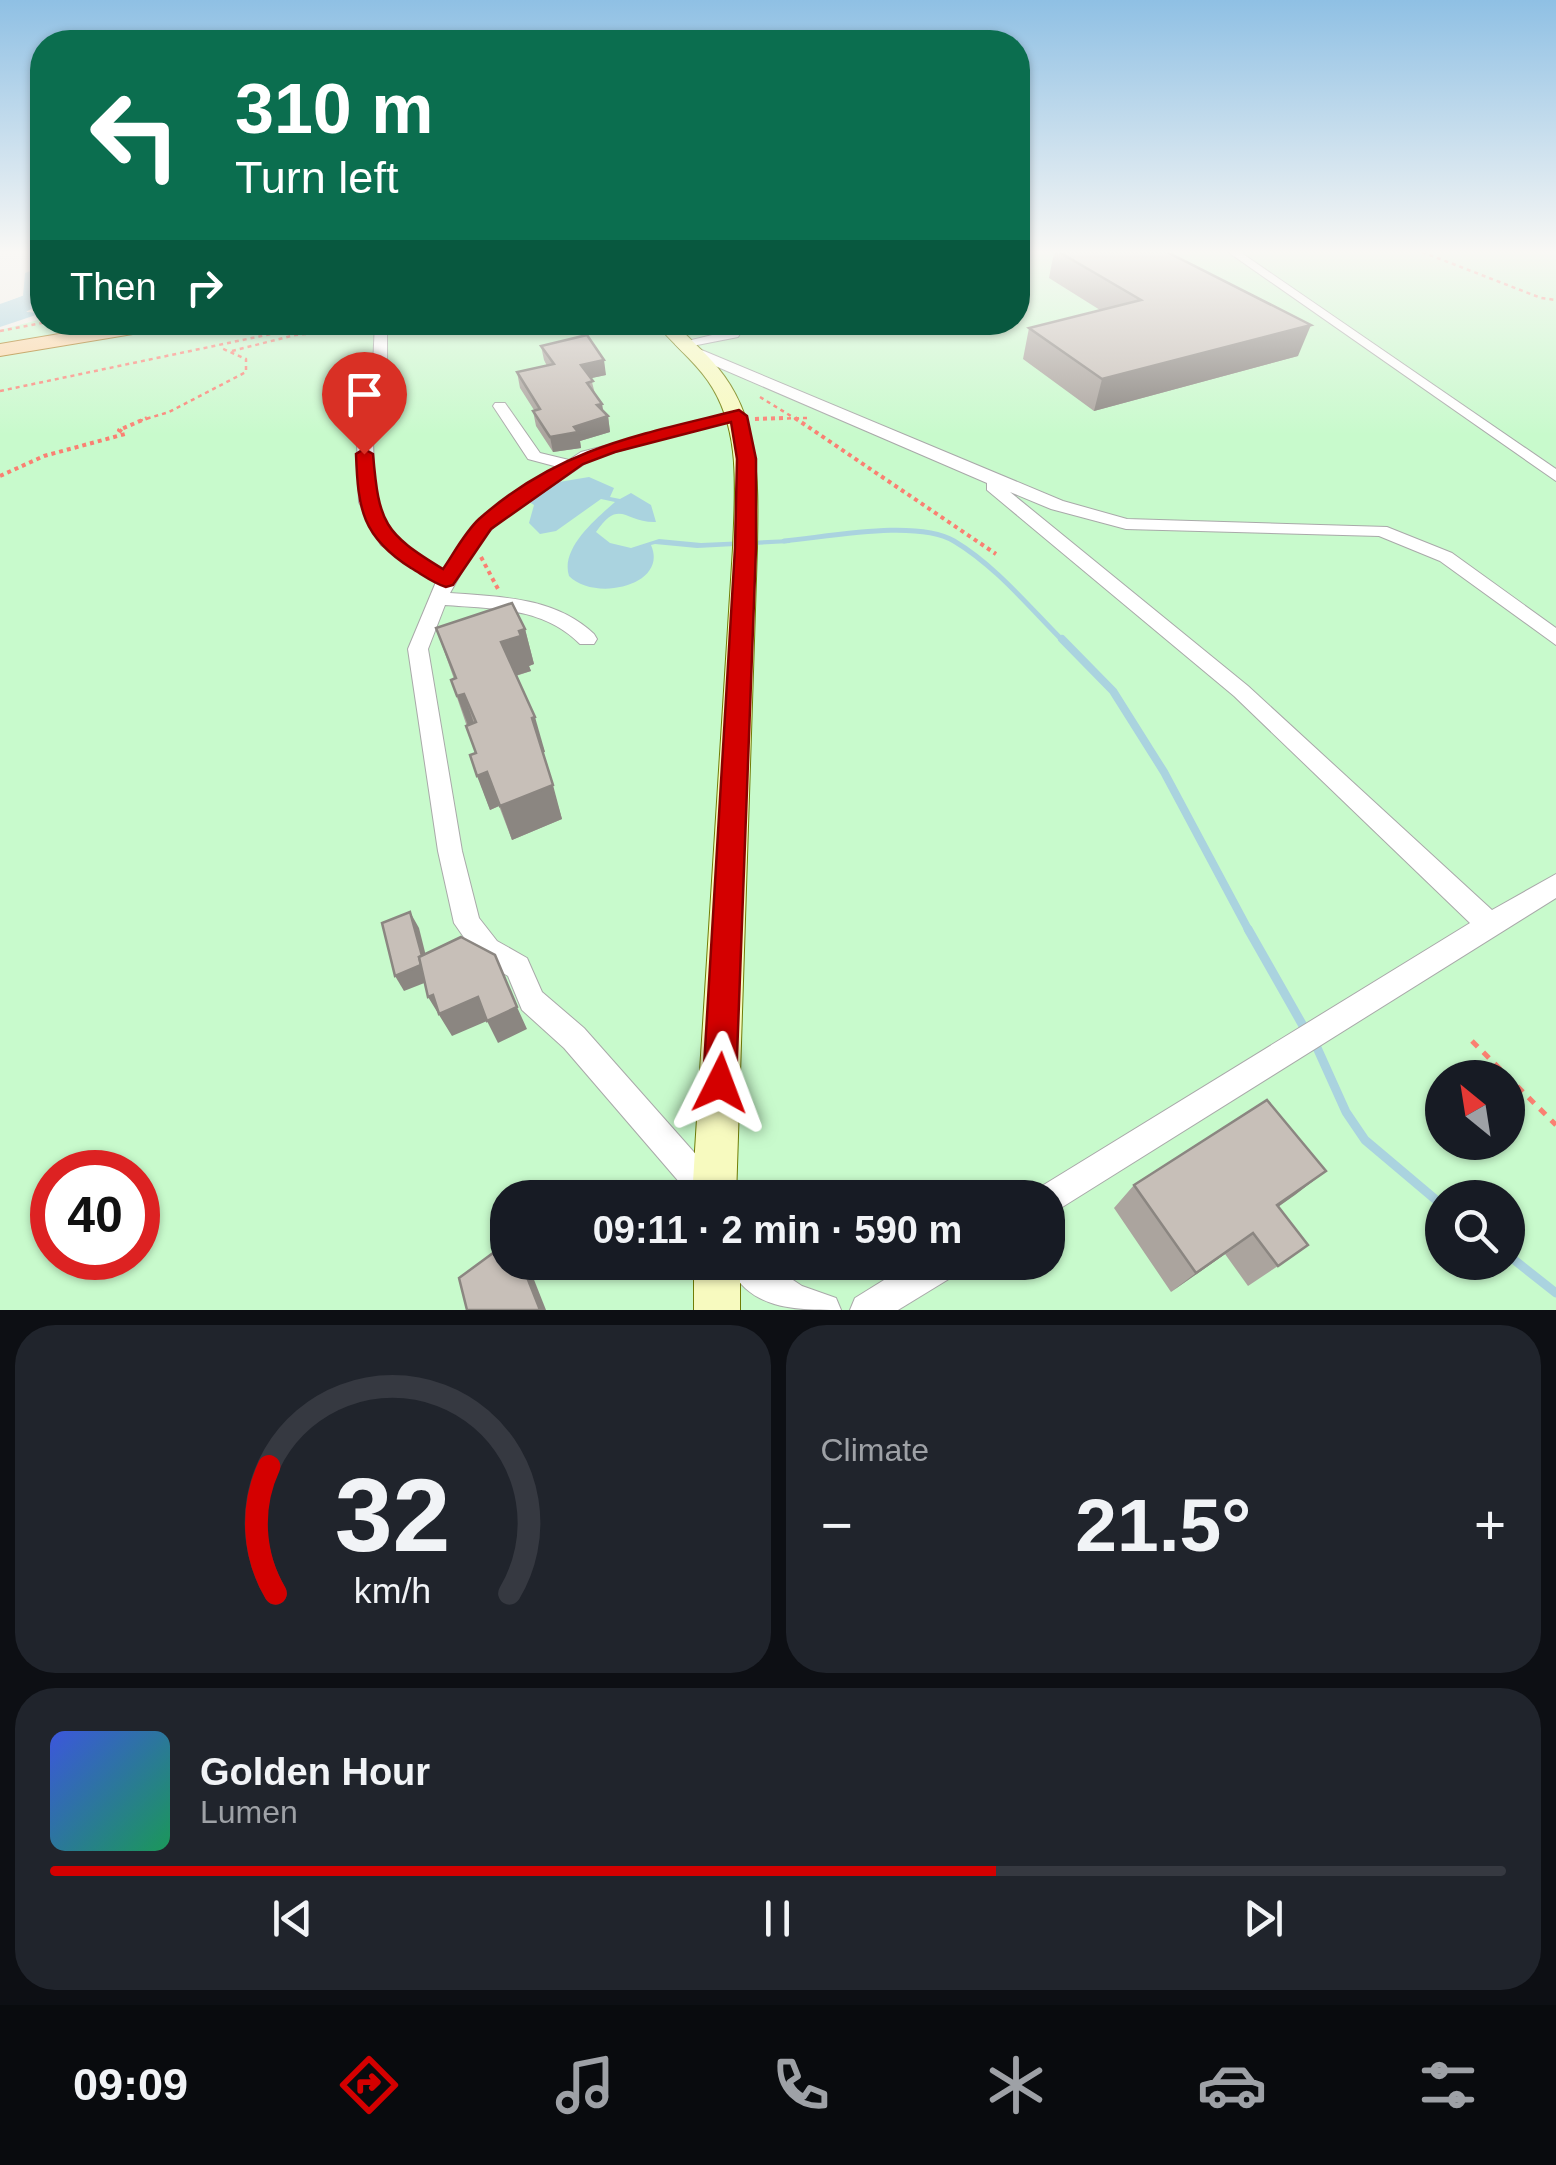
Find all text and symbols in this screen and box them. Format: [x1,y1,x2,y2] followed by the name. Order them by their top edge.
[70,70,200,200] icon: left
[235,70,433,148] text: 310 m
[235,152,398,203] text: Turn left
[177,260,232,315] icon: right
[70,266,157,308] text: Then
[322,352,407,455] pin
[337,367,392,422] icon: arrive
[668,1031,772,1135] position arrow
[1425,1060,1525,1160] north arrow
[1425,1060,1525,1280] map controls
[30,1150,160,1280] speed limit sign: 40
[1425,1180,1525,1280] button: search
[593,1209,962,1251] text: 09:11 · 2 min · 590 m
[821,1432,929,1468] text: Climate
[335,1457,451,1573] text: 32
[1075,1483,1251,1567] text: 21.5°
[821,1494,853,1556] text: −
[1474,1494,1506,1556] text: +
[354,1571,431,1611] text: km/h
[200,1751,430,1793] text: Golden Hour
[200,1794,298,1830] text: Lumen
[265,1891,320,1946] icon: previous
[750,1891,805,1946] icon: pause
[1236,1891,1291,1946] icon: next
[334,2050,404,2120] icon: directions
[550,2050,620,2120] icon: music
[766,2050,836,2120] icon: phone
[981,2050,1051,2120] icon: climate
[1197,2050,1267,2120] icon: car
[1413,2050,1483,2120] icon: filters
[73,2059,188,2110] text: 09:09

